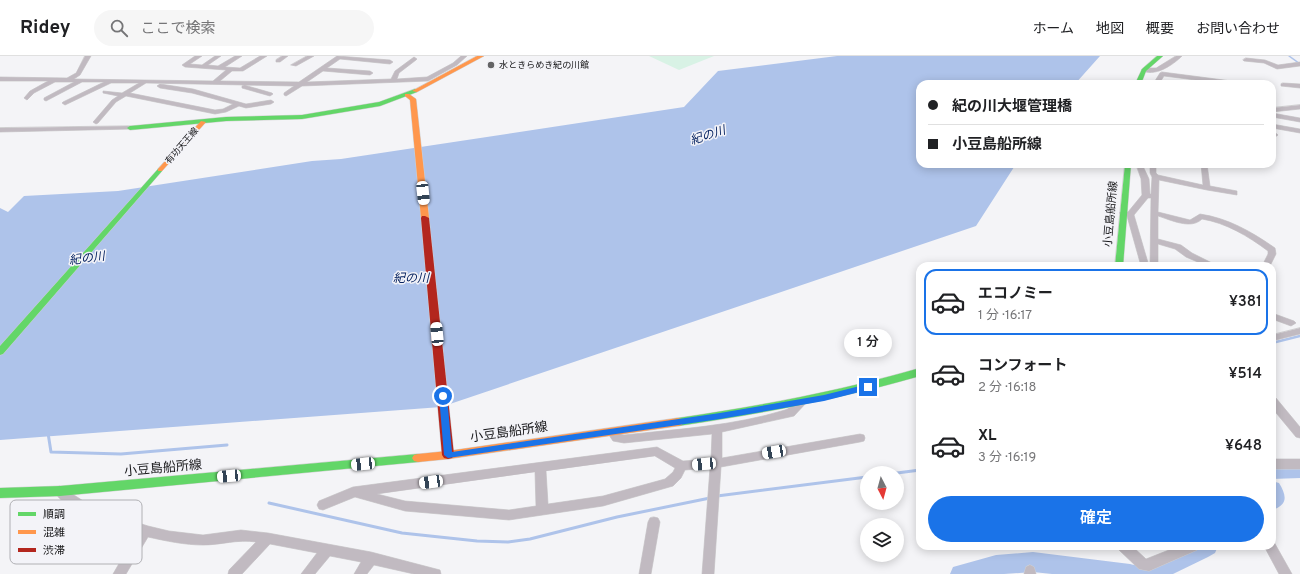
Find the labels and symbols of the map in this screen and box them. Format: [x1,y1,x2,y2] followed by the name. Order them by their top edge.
[486,60,496,70] marker: 水ときらめき紀の川館
[499,60,589,71] place label: 水ときらめき紀の川館
[688,122,729,149] water label: 紀の川
[163,125,202,167] street label: 有功天王線
[416,180,430,206] car
[1101,181,1121,247] street label: 小豆島船所線
[68,249,108,269] water label: 紀の川
[393,271,431,287] water label: 紀の川
[430,322,444,346] car
[844,329,892,357] callout: 1 分
[859,378,877,396] route end
[434,387,452,405] route start
[469,419,549,446] street label: 小豆島船所線
[761,444,787,460] car
[123,457,203,480] street label: 小豆島船所線
[350,457,376,471] car
[692,457,716,471] car
[860,466,904,510] north arrow
[217,469,241,483] car
[418,474,444,490] car
[10,500,142,564] legend
[43,508,65,522] text: 順調
[43,526,65,540] text: 混雑
[43,544,65,558] text: 渋滞

